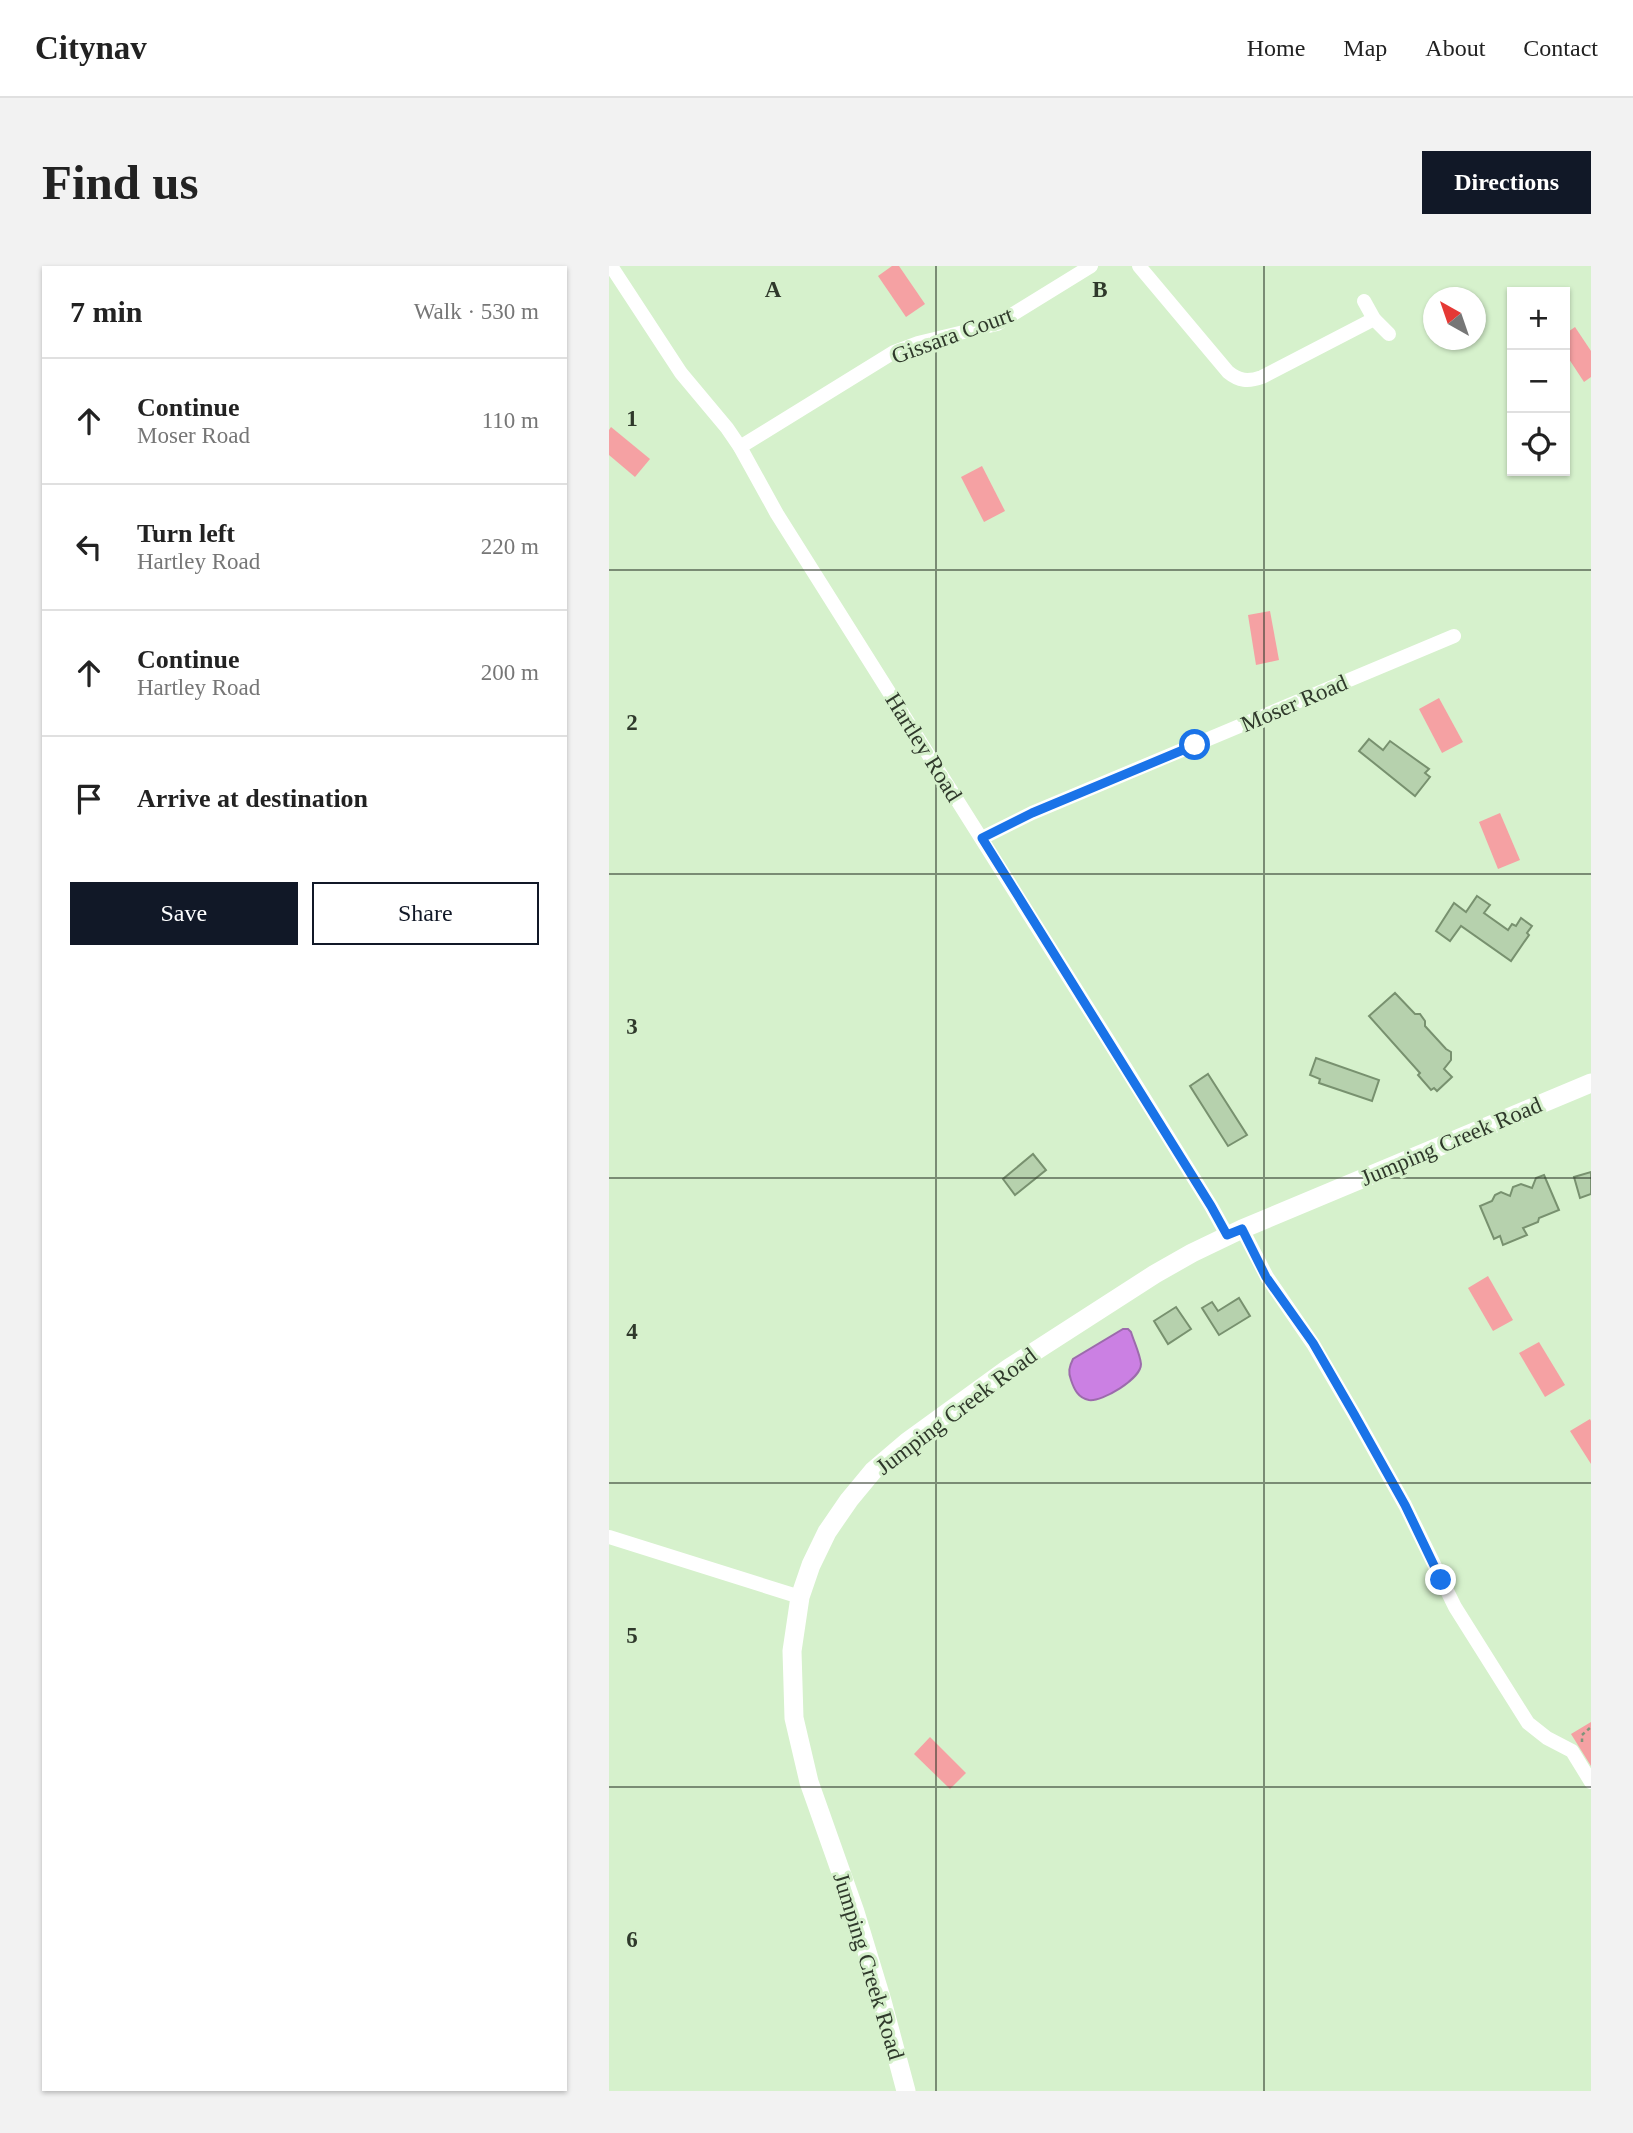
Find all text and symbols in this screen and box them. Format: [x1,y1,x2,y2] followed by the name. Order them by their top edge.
[35,30,147,66] text: Citynav
[1247,35,1305,61] text: Home
[1343,35,1387,61] text: Map
[1425,35,1485,61] text: About
[1523,35,1598,61] text: Contact
[1422,151,1591,214] button: Directions
[42,155,199,210] text: Find us
[765,277,782,302] text: A
[1092,277,1108,302] text: B
[1423,287,1486,350] north arrow
[1507,287,1570,476] map controls
[1507,287,1570,350] button: +
[70,295,143,328] text: 7 min
[414,299,539,324] text: Walk · 530 m
[888,302,1017,369] street label: Gissara Court
[1507,350,1570,413] button: −
[137,393,240,422] text: Continue
[70,402,108,440] icon: ahead
[626,406,638,431] text: 1
[482,408,539,433] text: 110 m
[1507,413,1570,476] button: locate
[137,423,250,448] text: Moser Road
[137,519,235,548] text: Turn left
[70,528,108,566] icon: left
[481,534,539,559] text: 220 m
[137,549,260,574] text: Hartley Road
[137,645,240,674] text: Continue
[70,654,108,692] icon: ahead
[481,660,539,685] text: 200 m
[1237,670,1352,737] street label: Moser Road
[137,675,260,700] text: Hartley Road
[880,688,967,807] street label: Hartley Road
[626,710,638,735] text: 2
[1179,729,1210,760] route start
[70,780,108,818] icon: arrive
[137,784,368,813] text: Arrive at destination
[70,882,298,945] button: Save
[312,882,539,945] button: Share
[626,1014,638,1039] text: 3
[1357,1092,1546,1191] street label: Jumping Creek Road
[626,1319,638,1344] text: 4
[871,1343,1042,1480] street label: Jumping Creek Road
[1425,1564,1456,1595] route end
[626,1623,638,1648] text: 5
[828,1870,909,2063] street label: Jumping Creek Road
[626,1927,638,1952] text: 6

